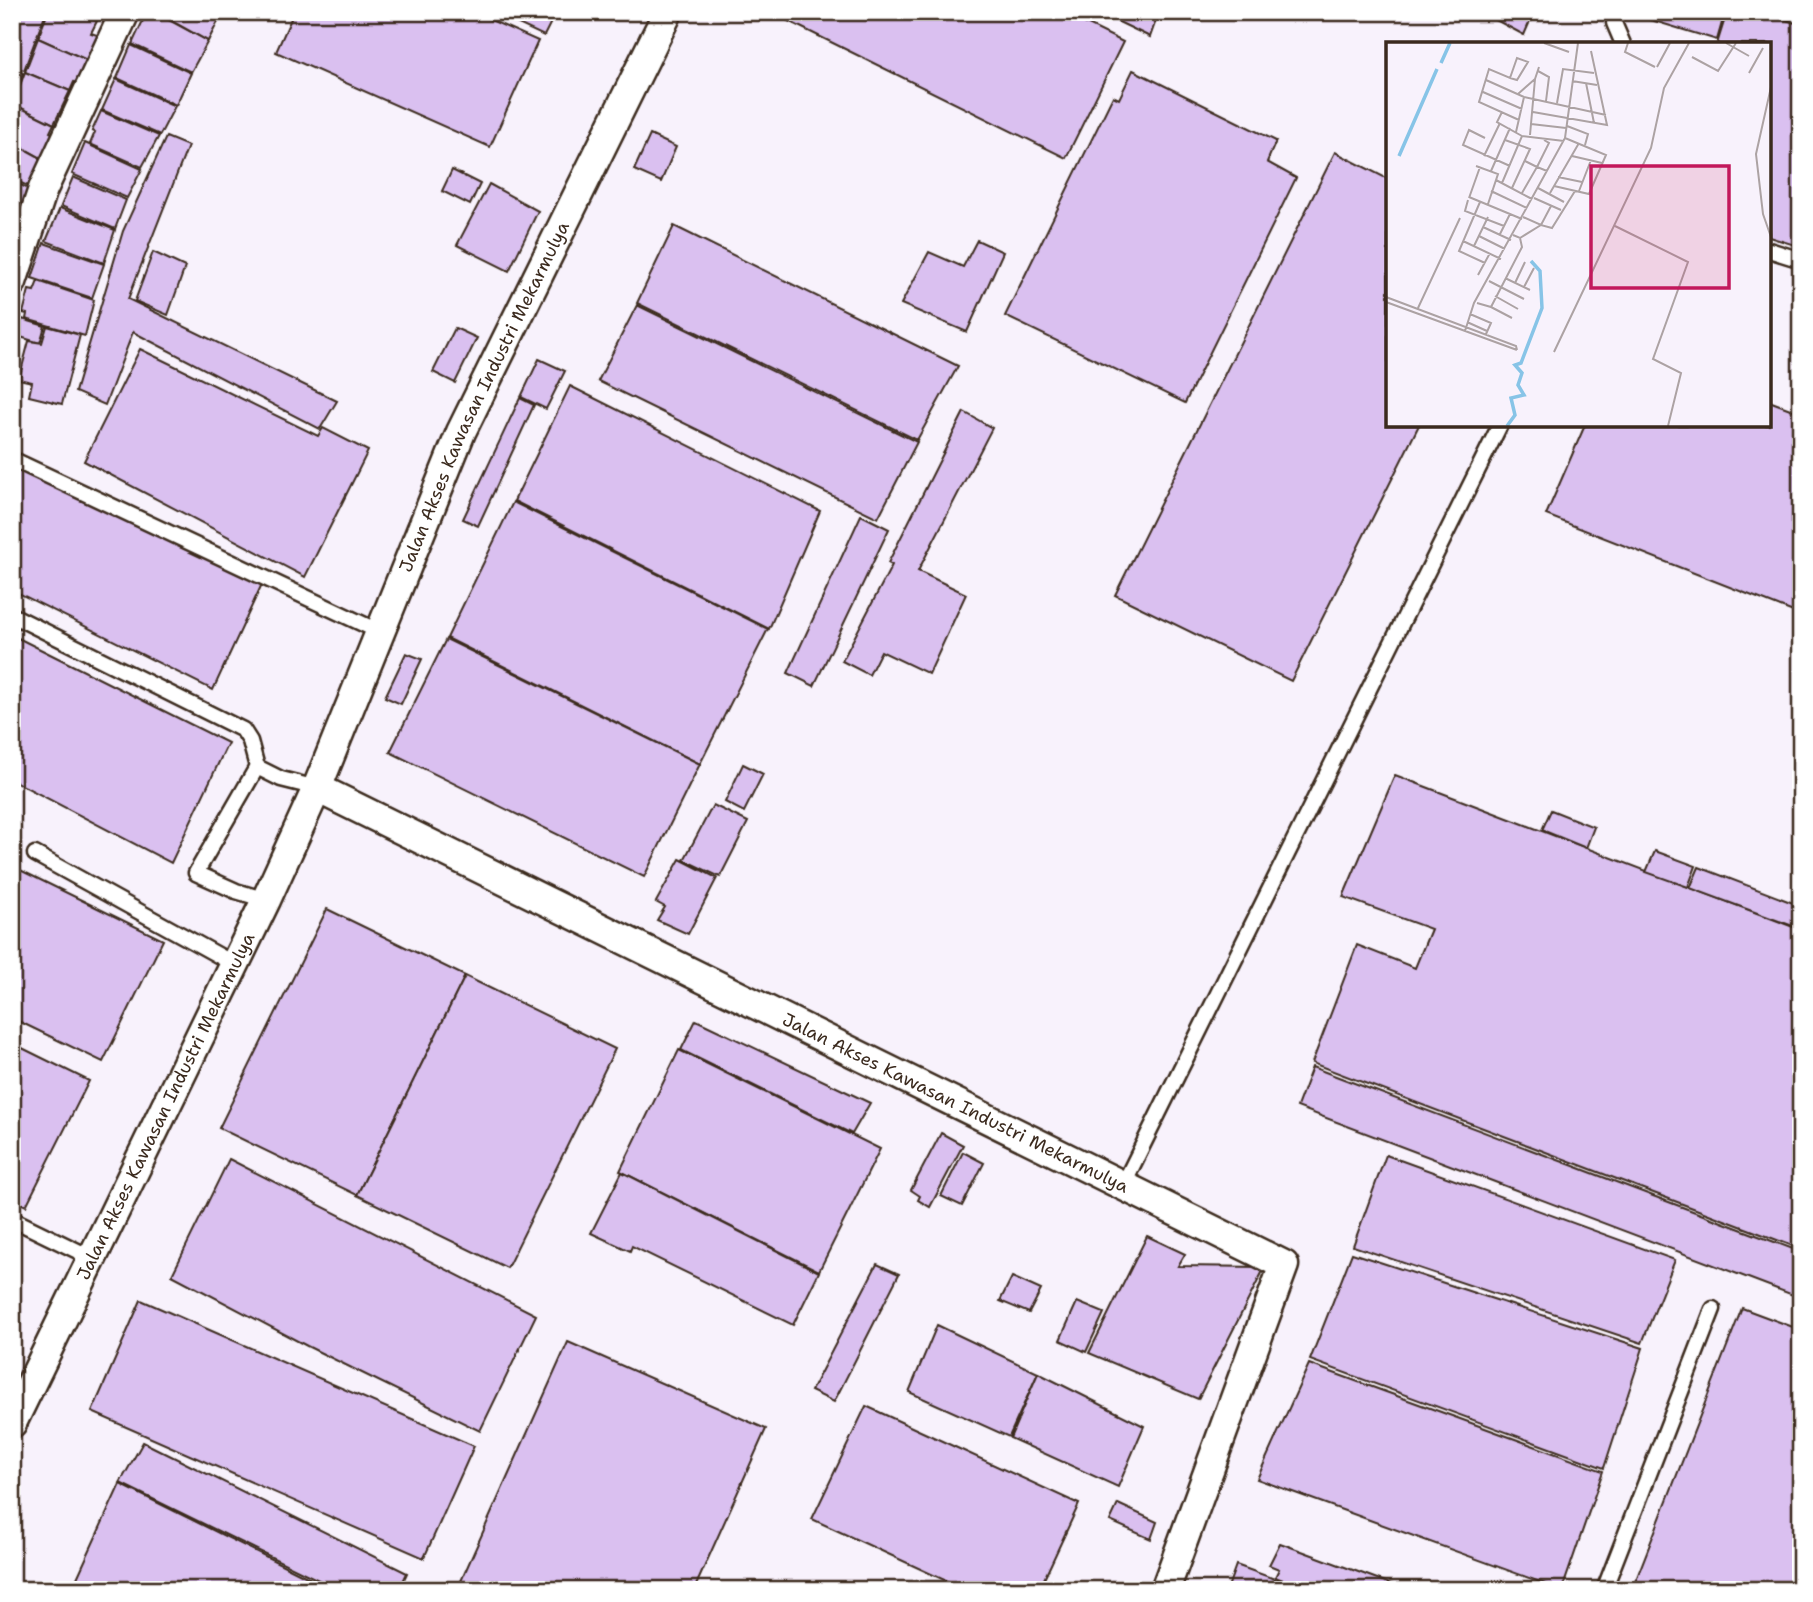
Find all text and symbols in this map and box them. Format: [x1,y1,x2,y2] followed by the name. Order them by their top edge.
[1386,42,1771,427] inset map
[394,218,575,576] street label: Jalan Akses Kawasan Industri Mekarmulya
[71,929,260,1284] street label: Jalan Akses Kawasan Industri Mekarmulya
[778,1007,1133,1199] street label: Jalan Akses Kawasan Industri Mekarmulya

